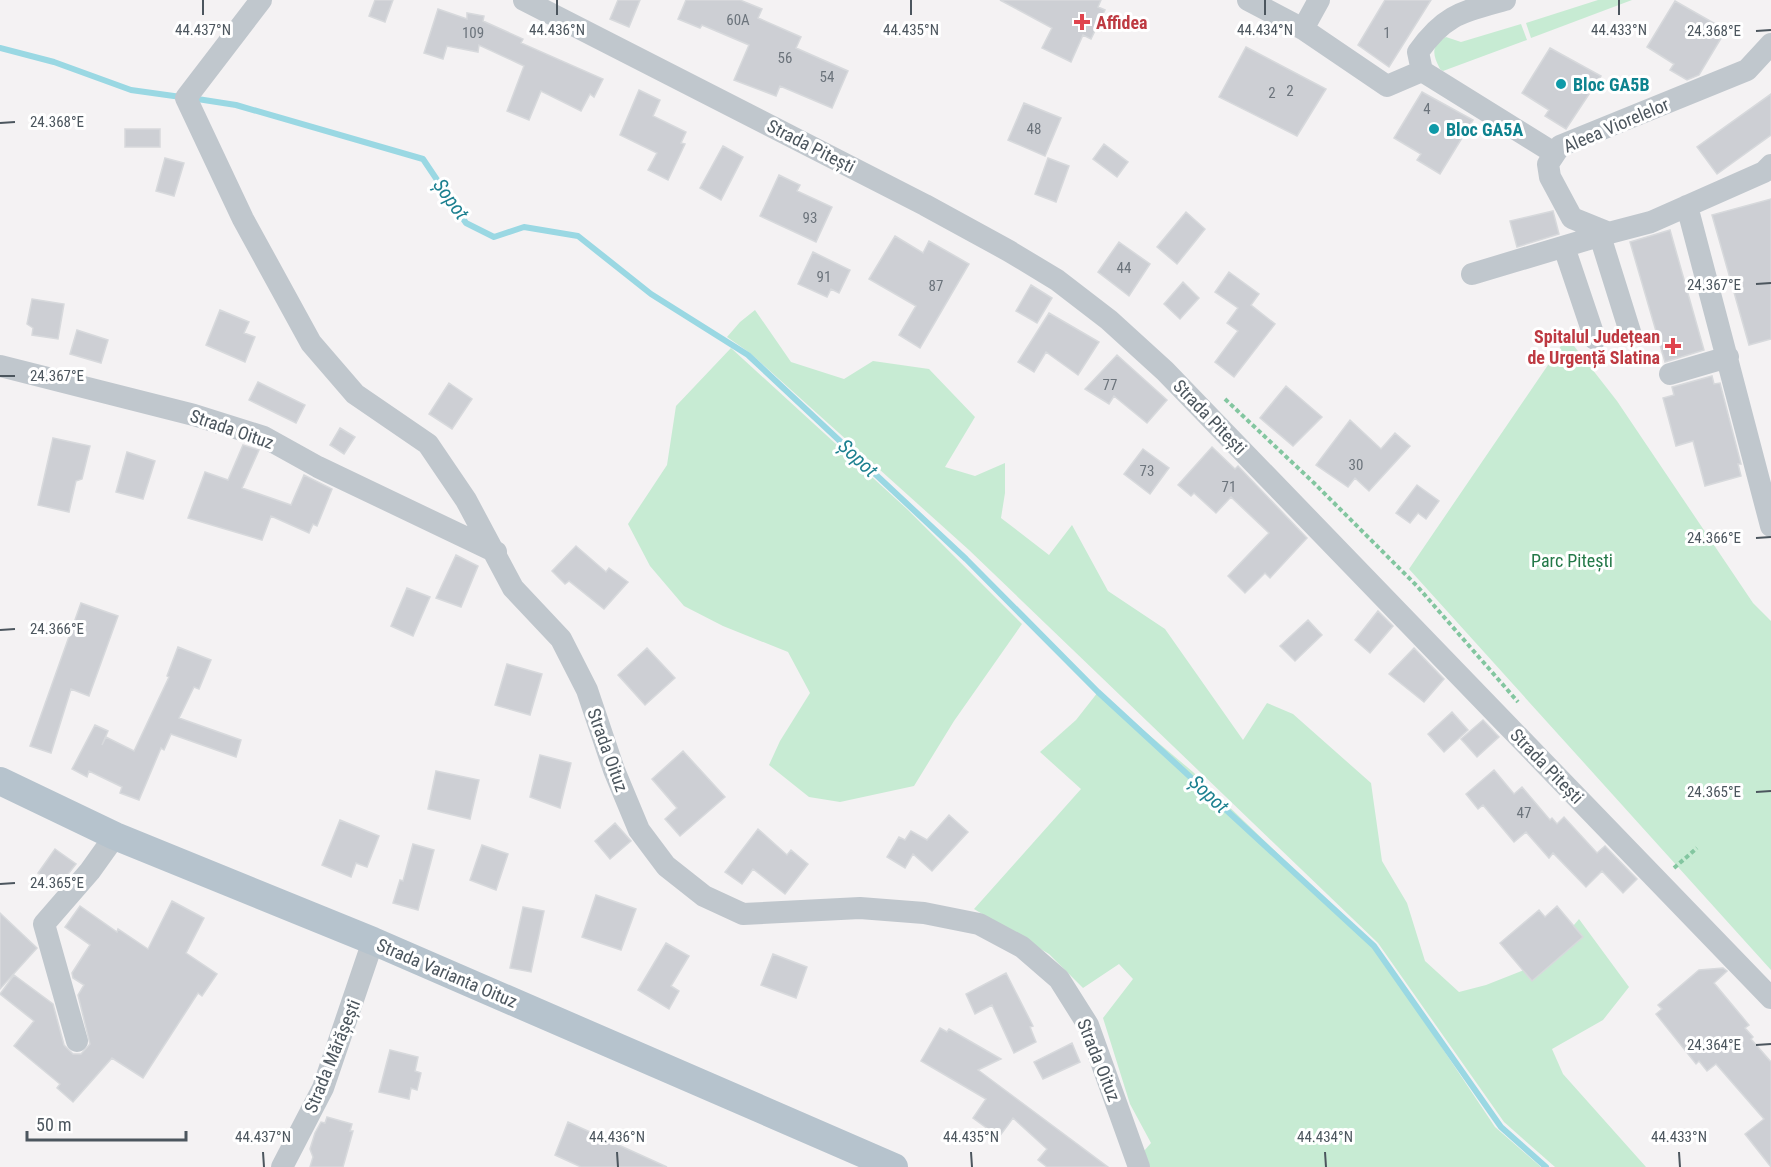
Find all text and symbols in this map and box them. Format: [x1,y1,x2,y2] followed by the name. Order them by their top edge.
[726,11,750,29] house number: 60A
[1096,12,1148,33] place label: Affidea
[1073,13,1091,31] marker: Affidea
[175,21,231,39] text: 44.437°N
[529,21,585,39] text: 44.436°N
[883,21,939,39] text: 44.435°N
[1237,21,1293,39] text: 44.434°N
[1591,21,1647,39] text: 44.433°N
[1687,22,1741,40] text: 24.368°E
[462,24,484,42] house number: 109
[1383,24,1391,42] house number: 1
[778,49,792,67] house number: 56
[820,68,834,86] house number: 54
[1573,74,1650,95] place label: Bloc GA5B
[1554,77,1568,91] marker: Bloc GA5B
[1286,82,1294,100] house number: 2
[1268,84,1276,102] house number: 2
[1560,93,1672,157] street label: Aleea Viorelelor
[1423,100,1431,118] house number: 4
[30,113,84,131] text: 24.368°E
[763,115,858,178] street label: Strada Pitești
[1446,119,1523,140] place label: Bloc GA5A
[1027,120,1041,138] house number: 48
[1427,122,1441,136] marker: Bloc GA5A
[428,174,474,224] water label: Șopot
[803,209,817,227] house number: 93
[1117,259,1131,277] house number: 44
[817,268,831,286] house number: 91
[1687,276,1741,294] text: 24.367°E
[929,277,943,295] house number: 87
[1527,326,1660,369] place label: Spitalul Județean de Urgență Slatina
[1664,337,1682,355] marker: Spitalul Județean de Urgență Slatina
[30,367,84,385] text: 24.367°E
[1169,375,1251,459] street label: Strada Pitești
[1103,376,1117,394] house number: 77
[187,405,277,453] street label: Strada Oituz
[833,434,883,482] water label: Șopot
[1349,456,1363,474] house number: 30
[1140,462,1154,480] house number: 73
[1222,478,1236,496] house number: 71
[1687,529,1741,547] text: 24.366°E
[1531,550,1613,572] park label: Parc Pitești
[30,620,84,638] text: 24.366°E
[583,706,633,795] street label: Strada Oituz
[1506,724,1588,808] street label: Strada Pitești
[1184,770,1234,818] water label: Șopot
[1687,783,1741,801] text: 24.365°E
[1517,804,1531,822] house number: 47
[30,874,84,892] text: 24.365°E
[374,934,520,1012] street label: Strada Varianta Oituz
[300,996,365,1116] street label: Strada Mărășești
[1073,1016,1125,1104] street label: Strada Oituz
[1687,1036,1741,1054] text: 24.364°E
[27,1104,186,1142] scale bar
[36,1114,71,1135] text: 50 m
[235,1128,291,1146] text: 44.437°N
[589,1128,645,1146] text: 44.436°N
[943,1128,999,1146] text: 44.435°N
[1297,1128,1353,1146] text: 44.434°N
[1651,1128,1707,1146] text: 44.433°N

